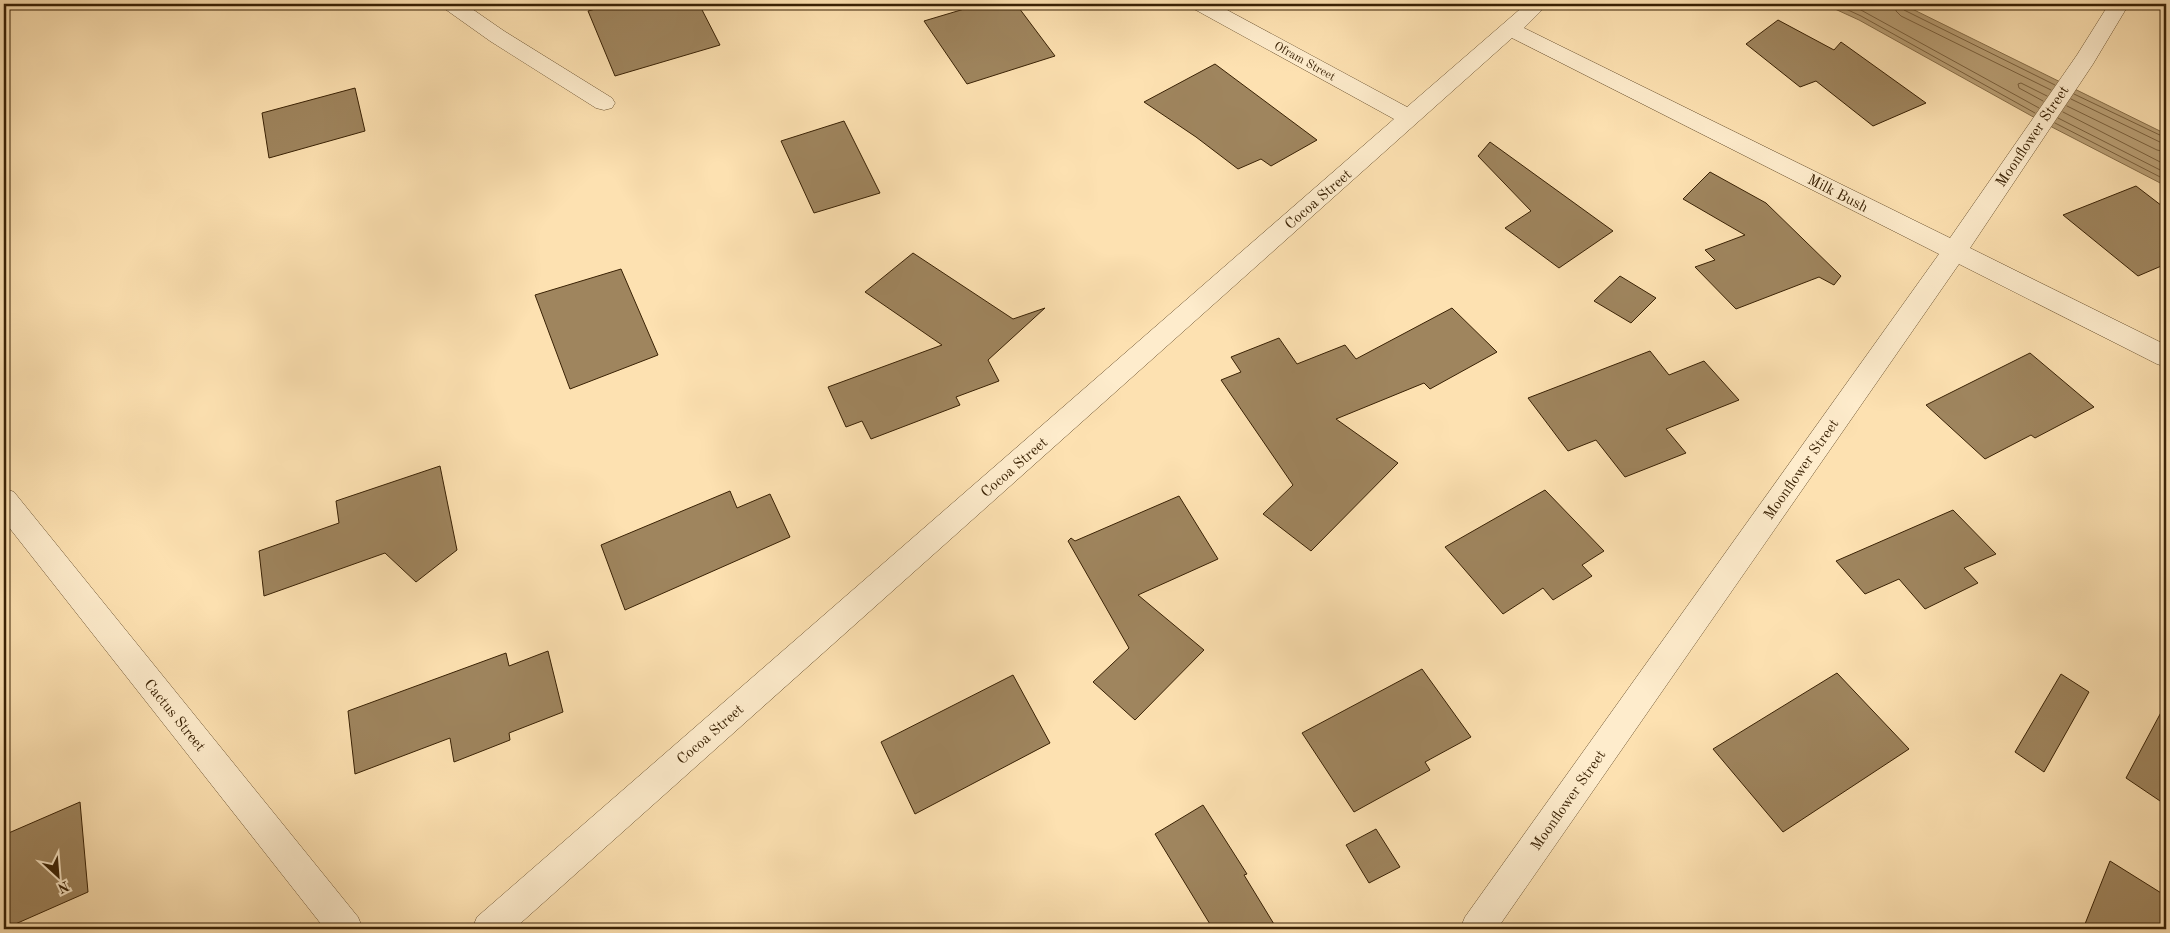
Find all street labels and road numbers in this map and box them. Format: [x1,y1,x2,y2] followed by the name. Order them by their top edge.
[1272,40,1337,84] street label: Ofram Street
[1994,83,2073,190] street label: Moonflower Street
[1283,167,1355,233] street label: Cocoa Street
[1805,173,1870,216] street label: Milk Bush
[1762,417,1842,523] street label: Moonflower Street
[979,435,1051,501] street label: Cocoa Street
[140,677,207,755] street label: Cactus Street
[675,702,747,768] street label: Cocoa Street
[1529,748,1609,854] street label: Moonflower Street

